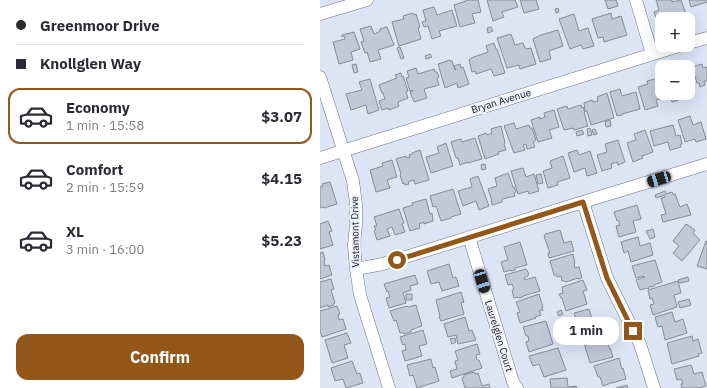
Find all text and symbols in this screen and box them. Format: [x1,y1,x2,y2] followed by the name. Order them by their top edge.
[655,12,695,100] map controls
[655,12,695,52] button: +
[40,16,160,35] text: Greenmoor Drive
[40,54,141,73] text: Knollglen Way
[655,60,695,100] button: −
[469,86,533,116] street label: Bryan Avenue
[18,98,54,134] icon: car
[66,98,130,117] text: Economy
[261,107,302,126] text: $3.07
[66,117,144,134] text: 1 min · 15:58
[18,160,54,196] icon: car
[66,160,123,179] text: Comfort
[261,169,302,188] text: $4.15
[646,170,672,188] car
[66,179,144,196] text: 2 min · 15:59
[348,196,362,268] street label: Vistamont Drive
[18,222,54,258] icon: car
[66,222,84,241] text: XL
[261,231,302,250] text: $5.23
[66,241,144,258] text: 3 min · 16:00
[388,251,406,269] route start
[473,268,491,294] car
[482,299,516,374] street label: Laurelglen Court
[553,317,619,345] callout: 1 min
[569,322,603,339] text: 1 min
[624,322,642,340] route end
[16,334,304,380] button: Confirm

